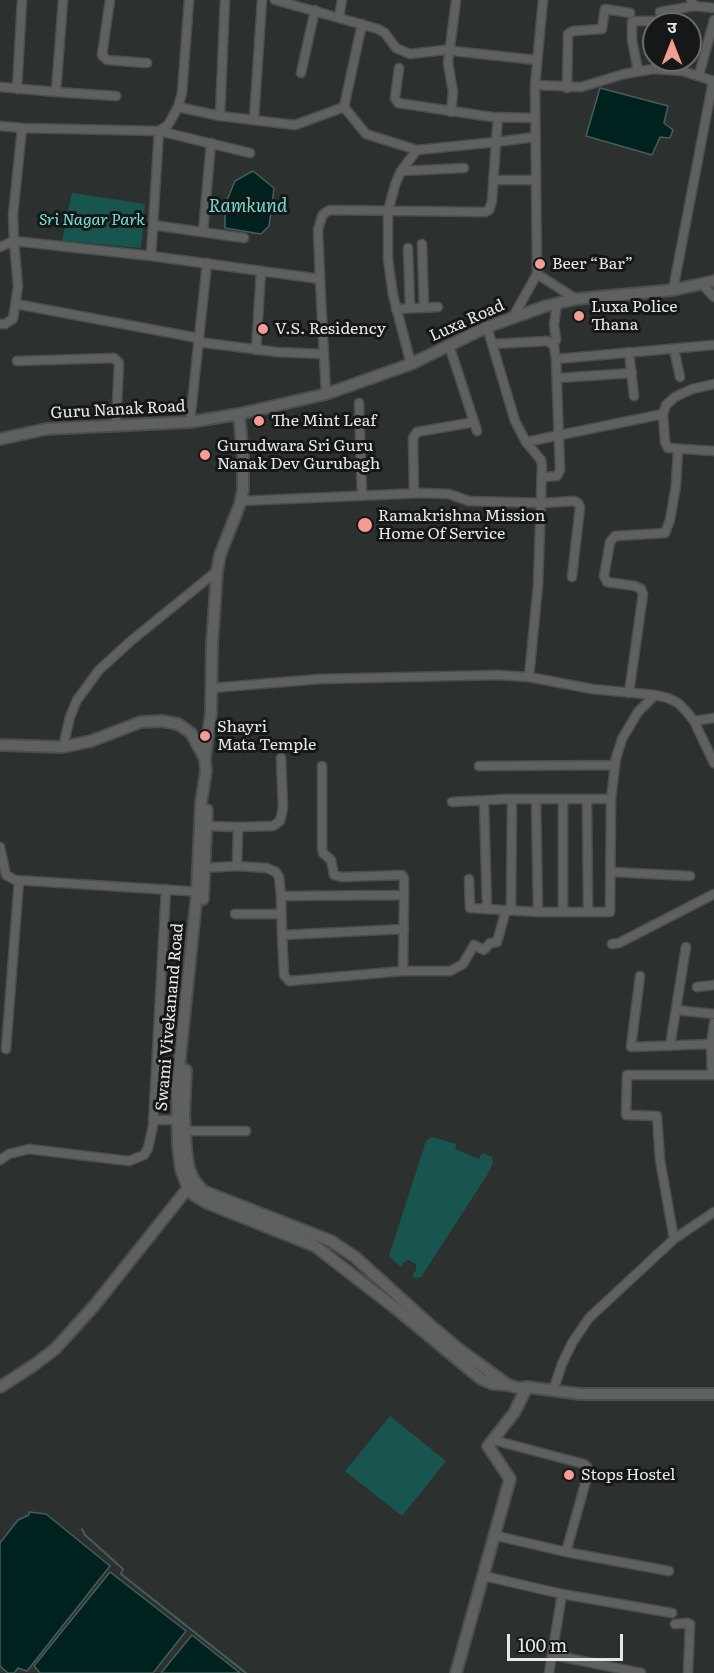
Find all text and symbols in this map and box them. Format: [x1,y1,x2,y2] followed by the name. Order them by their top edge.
[642,12,702,72] north arrow
[667,14,677,38] text: उ
[209,196,287,218] water label: Ramkund
[39,210,145,230] park label: Sri Nagar Park
[552,254,633,274] place label: Beer “Bar”
[533,257,547,271] marker: Beer “Bar”
[427,296,507,346] street label: Luxa Road
[591,297,678,335] place label: Luxa Police Thana
[572,309,586,323] marker: Luxa Police Thana
[275,319,386,339] place label: V.S. Residency
[256,322,270,336] marker: V.S. Residency
[50,397,186,423] street label: Guru Nanak Road
[271,411,376,431] place label: The Mint Leaf
[252,414,266,428] marker: The Mint Leaf
[217,436,380,474] place label: Gurudwara Sri Guru Nanak Dev Gurubagh
[198,448,212,462] marker: Gurudwara Sri Guru Nanak Dev Gurubagh
[378,506,545,544] place label: Ramakrishna Mission Home Of Service
[356,516,374,534] marker: Ramakrishna Mission Home Of Service
[217,717,316,755] place label: Shayri Mata Temple
[198,729,212,743] marker: Shayri Mata Temple
[152,922,188,1112] street label: Swami Vivekanand Road
[581,1465,675,1485] place label: Stops Hostel
[562,1468,576,1482] marker: Stops Hostel
[510,1622,626,1660] scale bar
[518,1631,567,1658] text: 100 m

